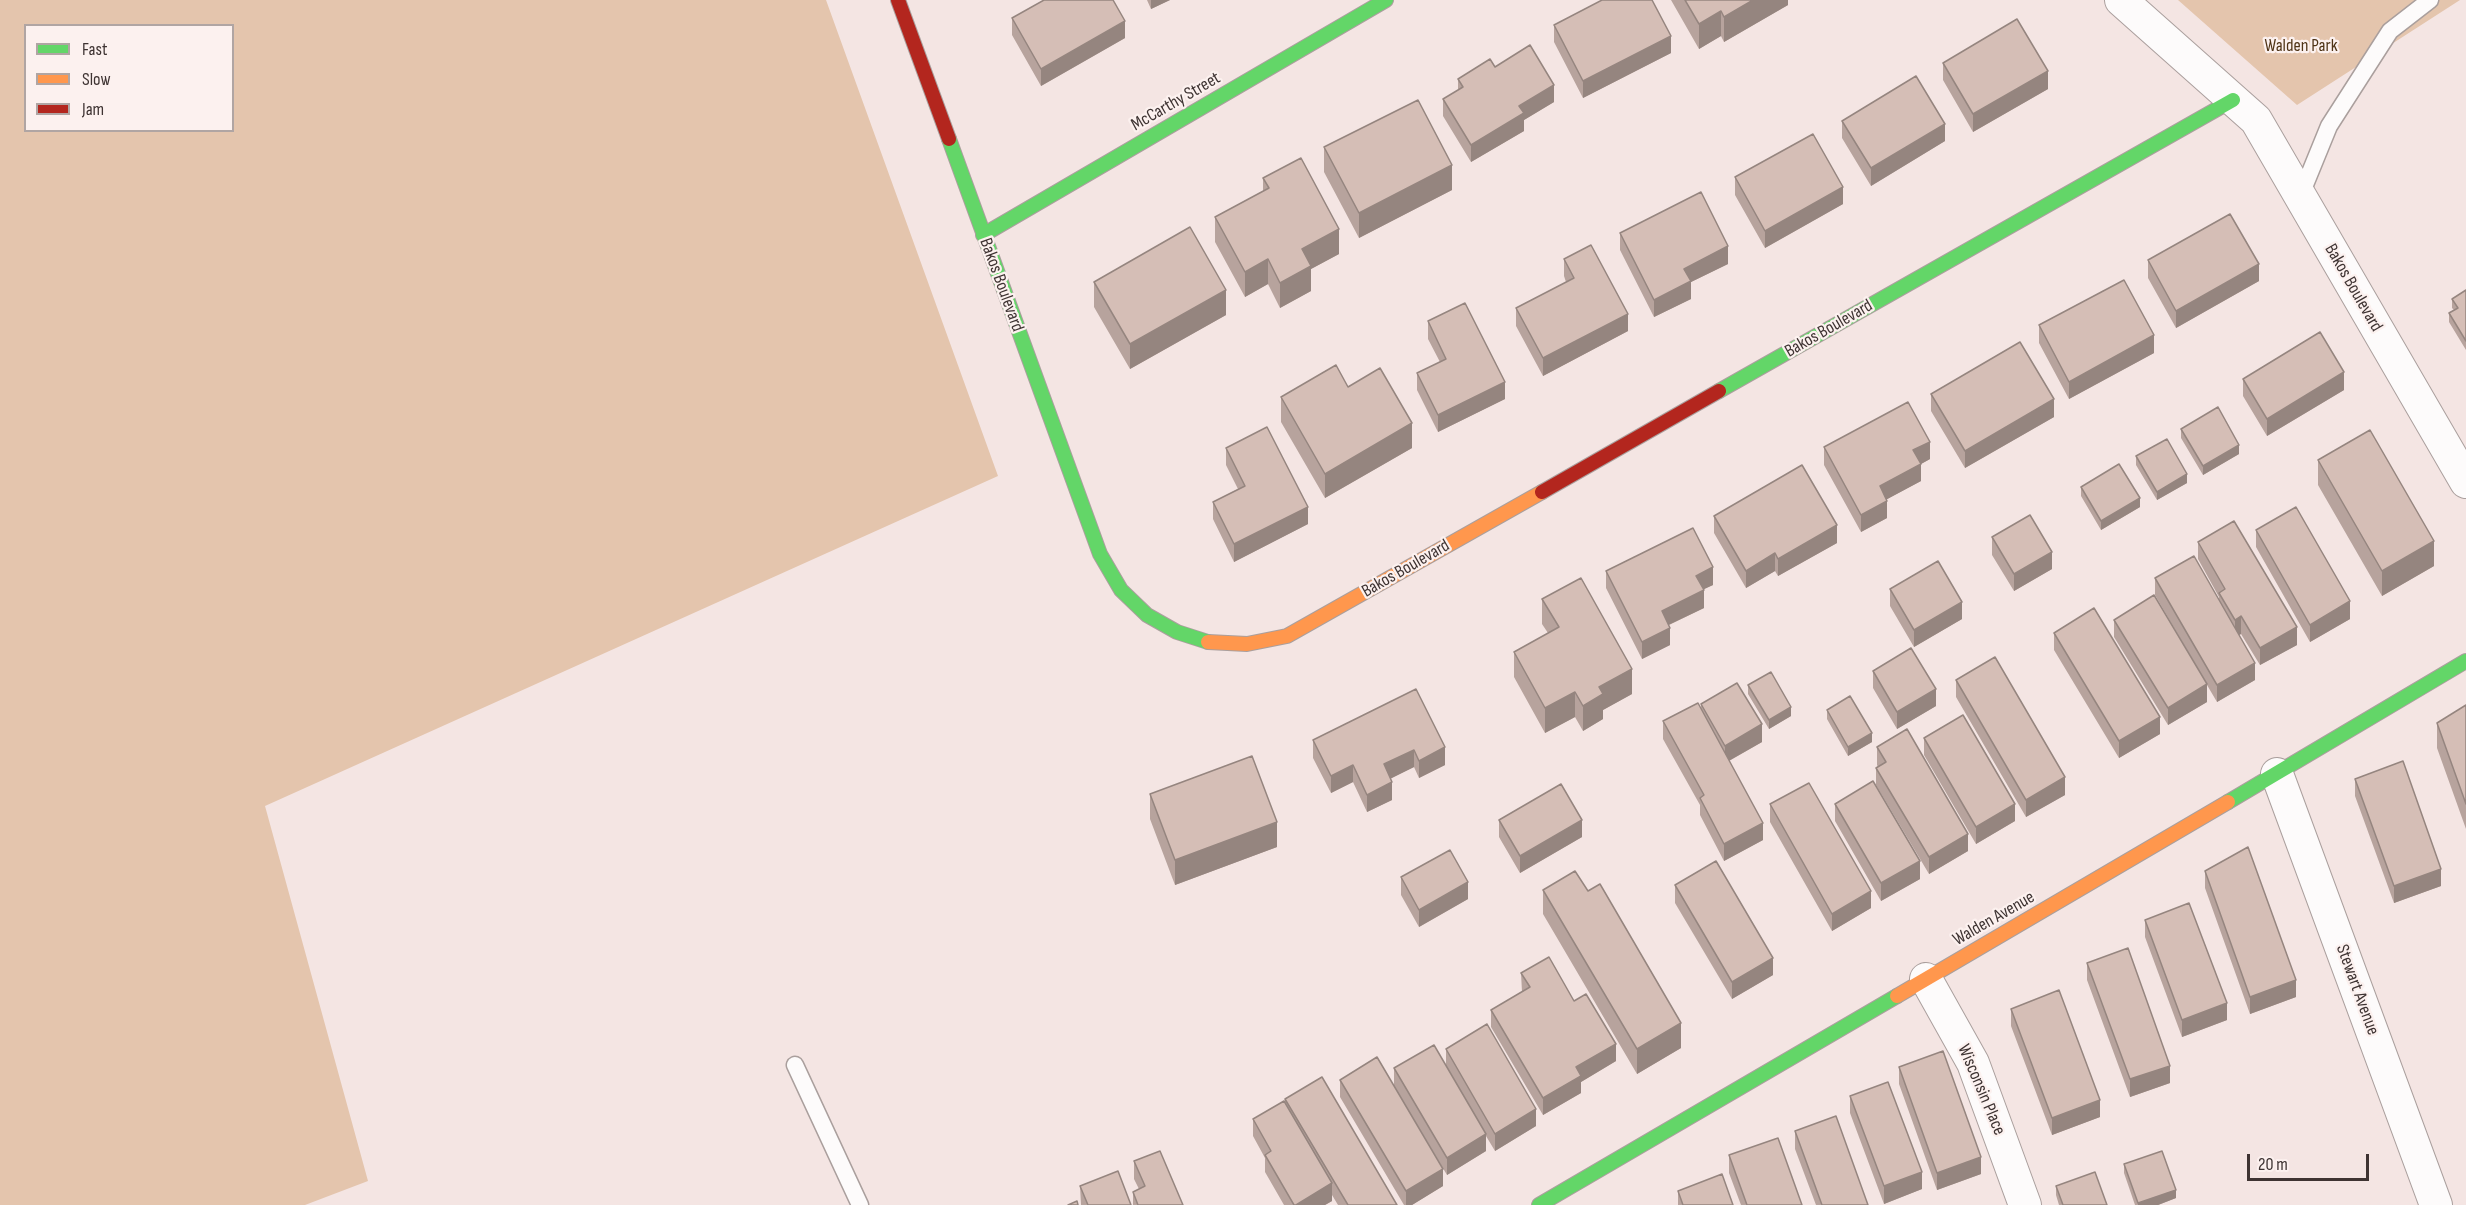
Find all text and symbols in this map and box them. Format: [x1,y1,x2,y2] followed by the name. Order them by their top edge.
[24,24,234,132] legend
[2264,35,2338,57] park label: Walden Park
[82,39,107,60] text: Fast
[1127,68,1225,136] street label: McCarthy Street
[82,69,111,90] text: Slow
[82,99,104,120] text: Jam
[974,235,1028,335] street label: Bakos Boulevard
[2319,240,2387,336] street label: Bakos Boulevard
[1781,295,1877,363] street label: Bakos Boulevard
[1358,535,1454,603] street label: Bakos Boulevard
[1949,887,2039,951] street label: Walden Avenue
[2331,942,2383,1038] street label: Stewart Avenue
[1952,1041,2010,1139] street label: Wisconsin Place
[2250,1142,2372,1180] scale bar
[2258,1154,2288,1175] text: 20 m

